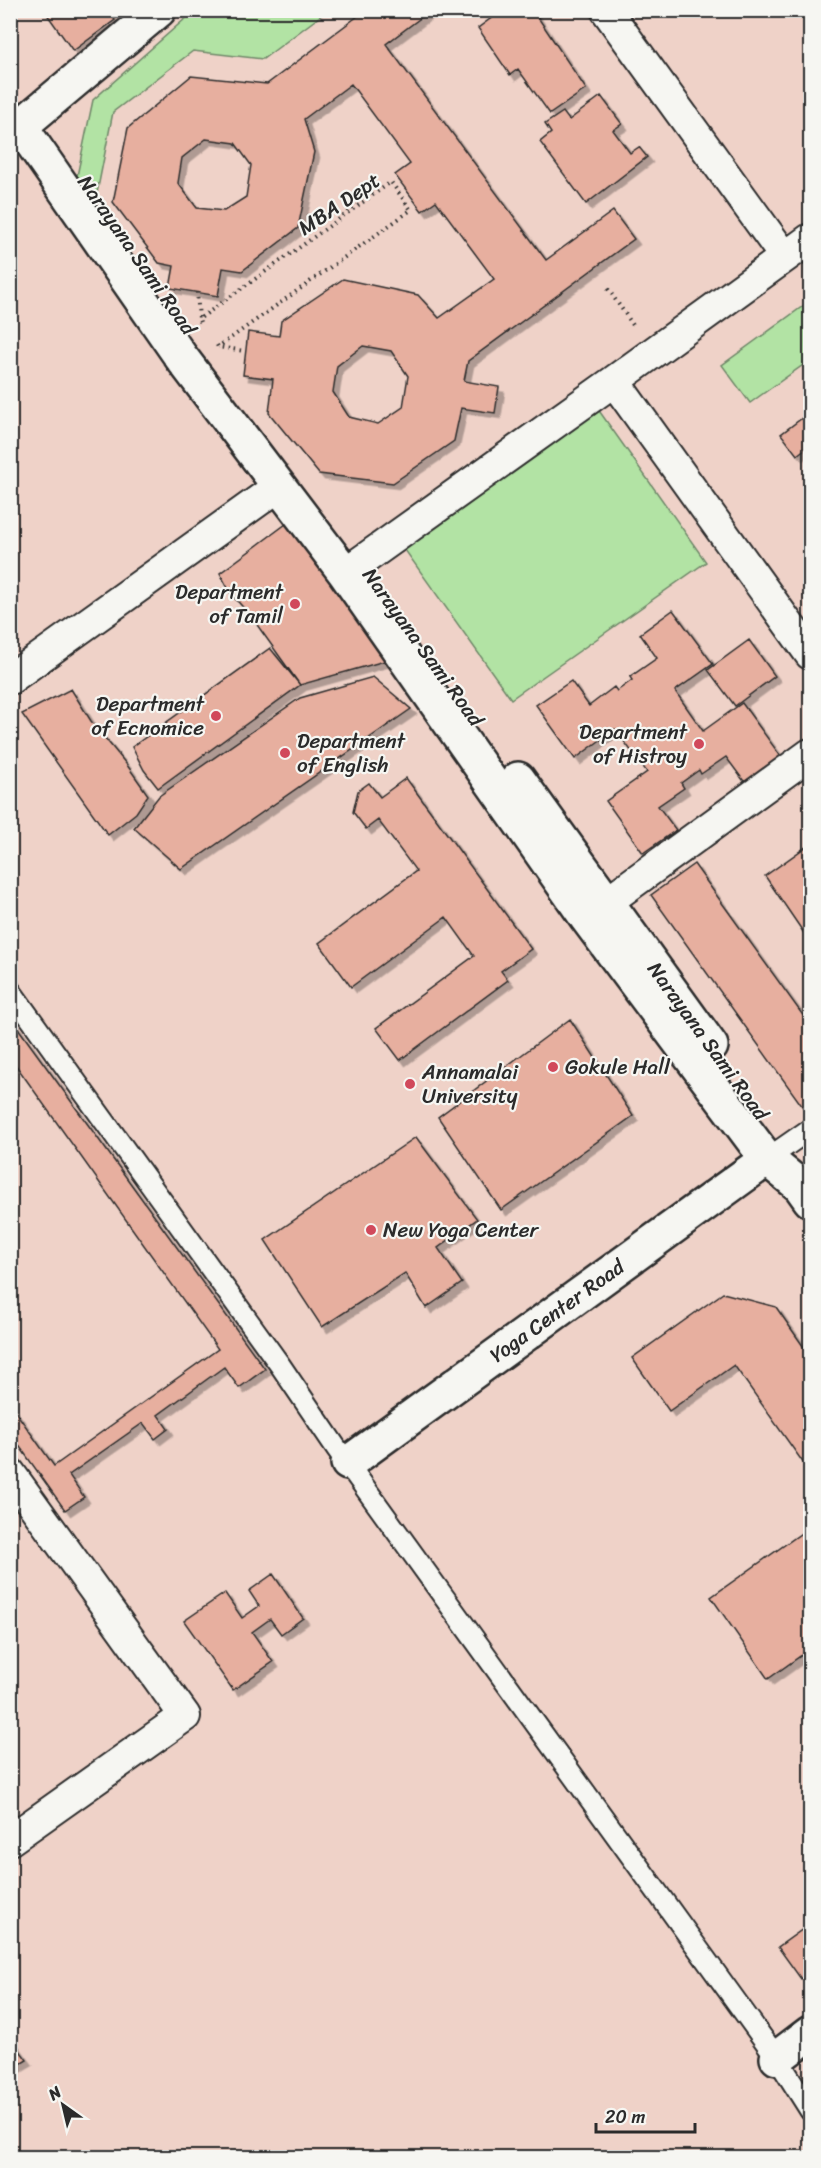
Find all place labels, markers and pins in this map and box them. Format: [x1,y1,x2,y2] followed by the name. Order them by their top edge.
[175,573,285,635] place label: Department of Tamil
[288,597,302,611] marker: Department of Tamil
[91,685,206,747] place label: Department of Ecnomice
[209,709,223,723] marker: Department of Ecnomice
[579,713,689,775] place label: Department of Histroy
[297,722,407,784] place label: Department of English
[692,737,706,751] marker: Department of Histroy
[278,746,292,760] marker: Department of English
[565,1048,671,1086] place label: Gokule Hall
[421,1053,519,1115] place label: Annamalai University
[546,1060,560,1074] marker: Gokule Hall
[403,1077,417,1091] marker: Annamalai University
[383,1211,539,1249] place label: New Yoga Center
[364,1223,378,1237] marker: New Yoga Center

